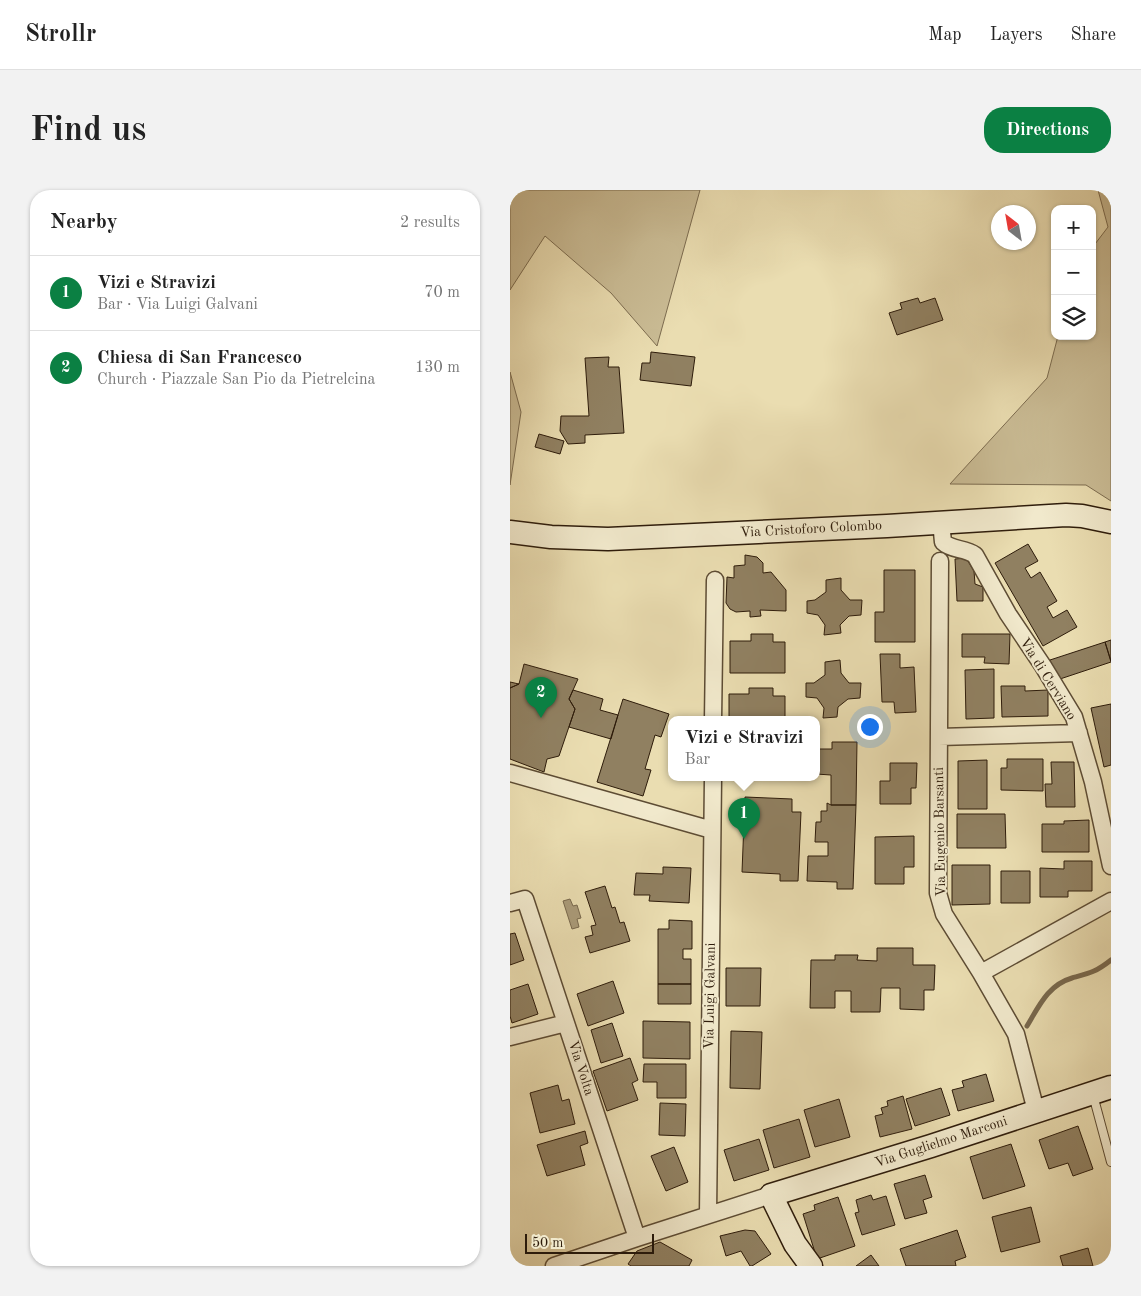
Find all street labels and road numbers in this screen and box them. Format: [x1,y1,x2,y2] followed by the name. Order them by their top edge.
[740,518,882,540] street label: Via Cristoforo Colombo
[1017,635,1079,723] street label: Via di Cerviano
[932,767,948,897] street label: Via Eugenio Barsanti
[702,942,718,1049] street label: Via Luigi Galvani
[566,1039,596,1097] street label: Via Volta
[873,1114,1009,1170] street label: Via Guglielmo Marconi

